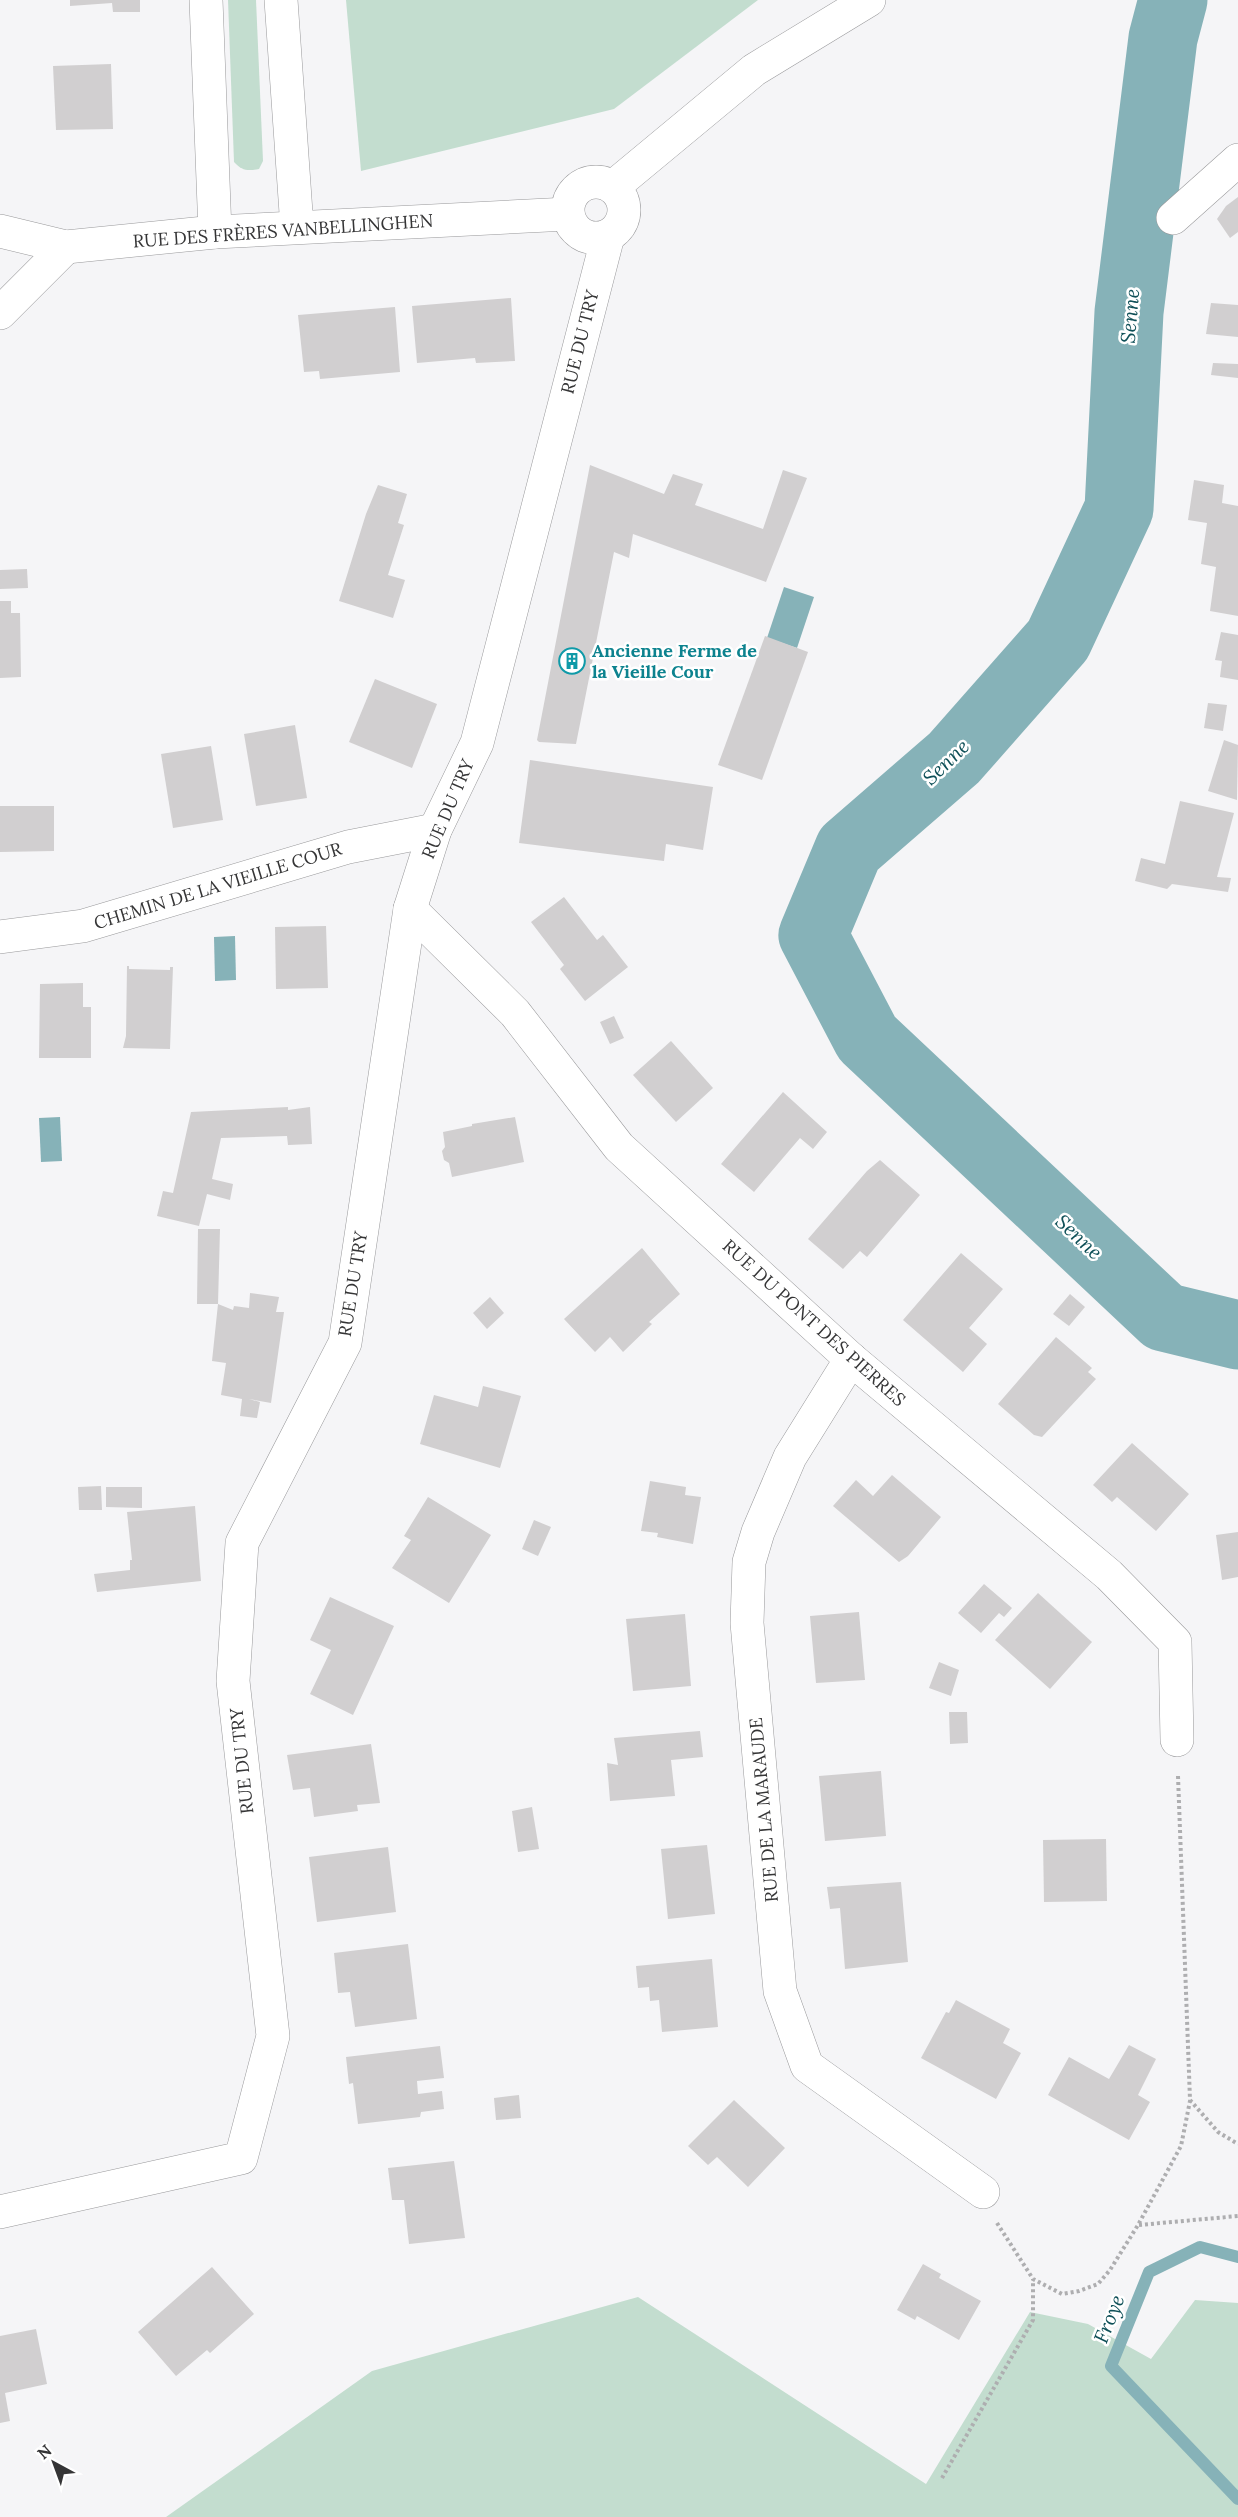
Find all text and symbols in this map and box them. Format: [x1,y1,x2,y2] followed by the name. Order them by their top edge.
[132,209,434,252] street label: RUE DES FRÈRES VANBELLINGHEN
[555,287,604,396] street label: RUE DU TRY
[1115,287,1144,344] water label: Senne
[592,639,757,683] place label: Ancienne Ferme de la Vieille Cour
[557,646,587,676] building icon: Ancienne Ferme de la Vieille Cour
[917,734,974,790] water label: Senne
[416,755,479,862] street label: RUE DU TRY
[91,837,345,934] street label: CHEMIN DE LA VIEILLE COUR
[1051,1209,1108,1265] water label: Senne
[333,1229,372,1338] street label: RUE DU TRY
[718,1234,911,1411] street label: RUE DU PONT DES PIERRES
[224,1706,258,1815] street label: RUE DU TRY
[744,1717,783,1903] street label: RUE DE LA MARAUDE
[1088,2291,1129,2347] water label: Froye
[24,2433,84,2493] north arrow
[33,2440,55,2463] text: N

